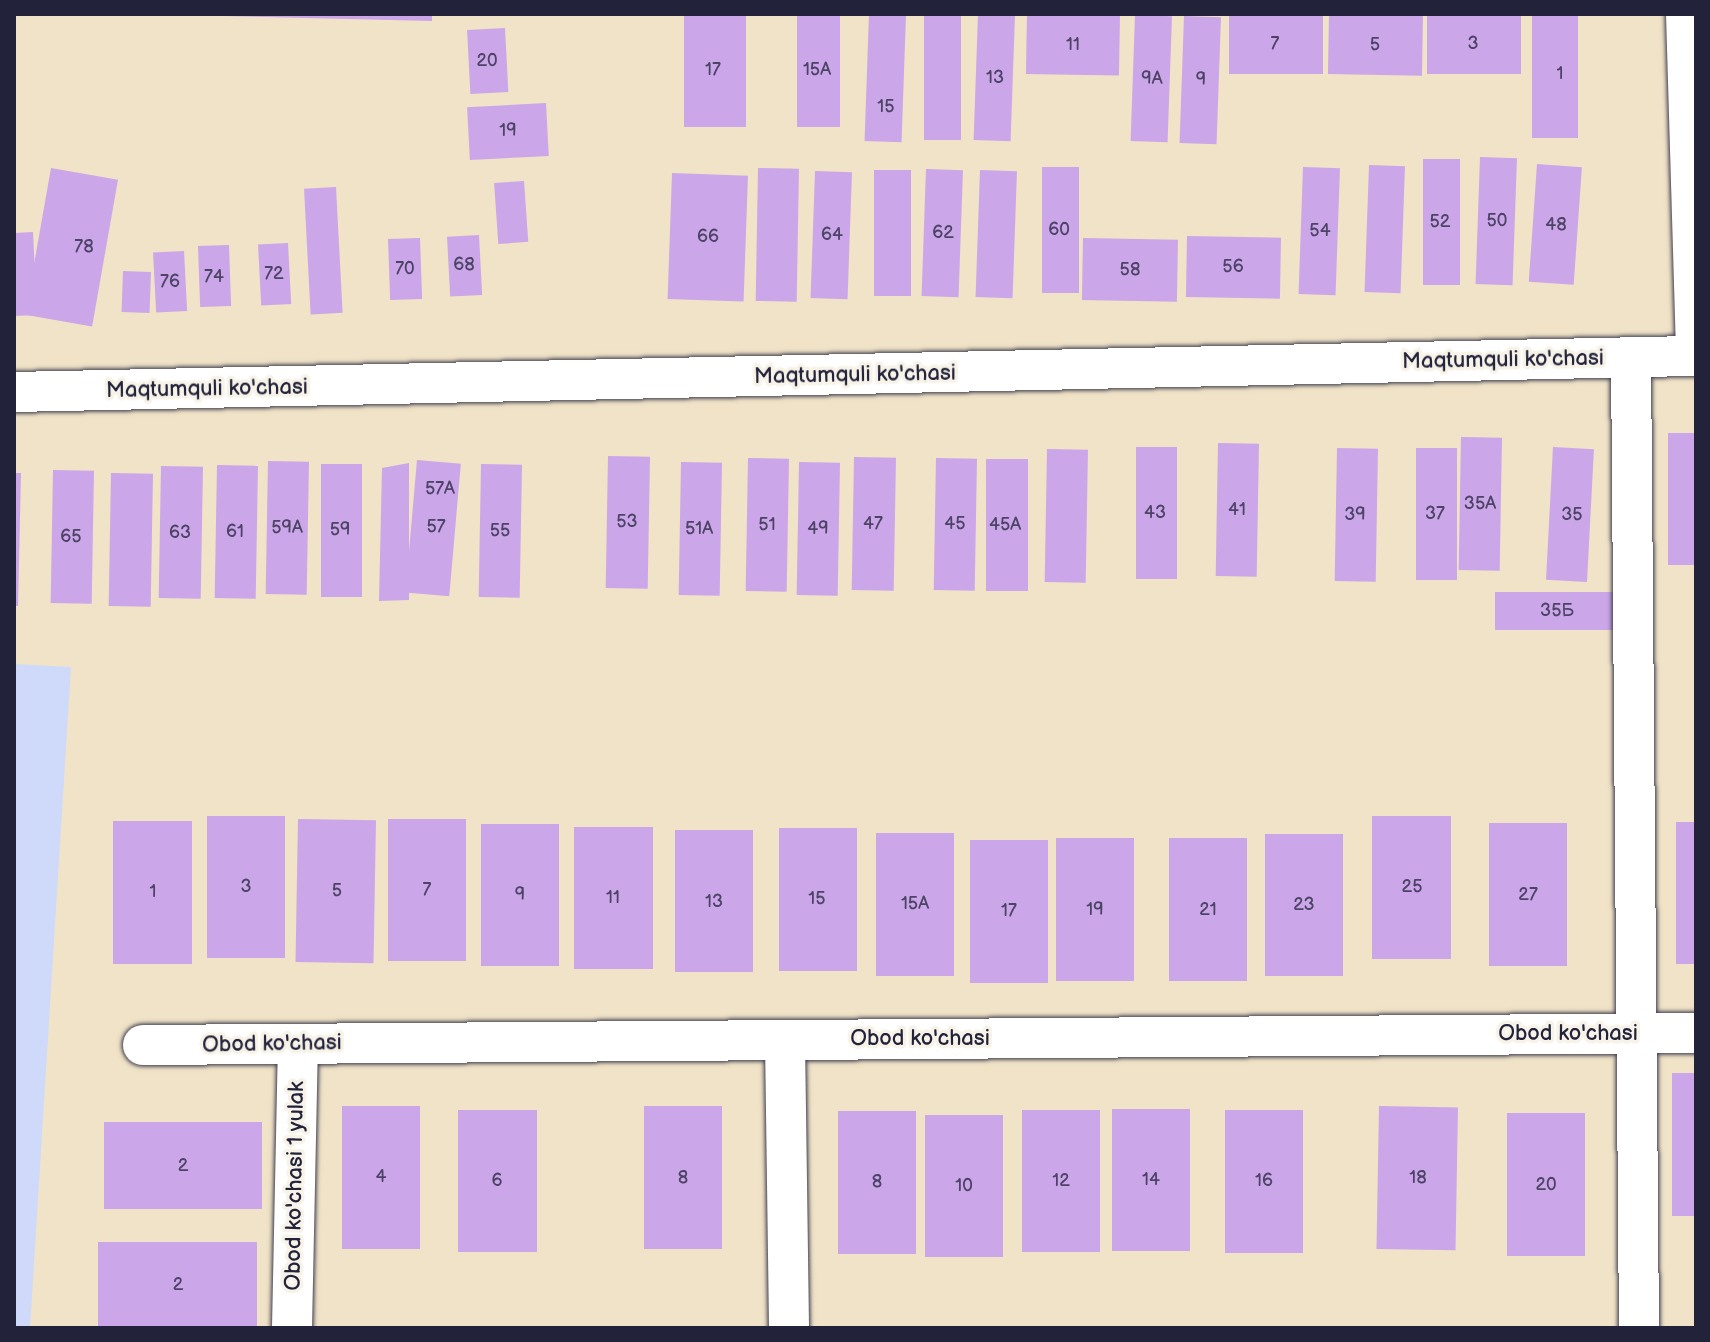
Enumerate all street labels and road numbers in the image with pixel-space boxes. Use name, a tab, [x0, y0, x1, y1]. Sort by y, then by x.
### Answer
street label: Maqtumquli ko'chasi	[1402, 345, 1604, 375]
street label: Maqtumquli ko'chasi	[754, 360, 956, 390]
street label: Maqtumquli ko'chasi	[106, 374, 308, 404]
street label: Obod ko'chasi	[1498, 1021, 1638, 1047]
street label: Obod ko'chasi	[850, 1026, 990, 1052]
street label: Obod ko'chasi	[202, 1030, 342, 1058]
street label: Obod ko'chasi 1 yulak	[280, 1081, 310, 1291]

